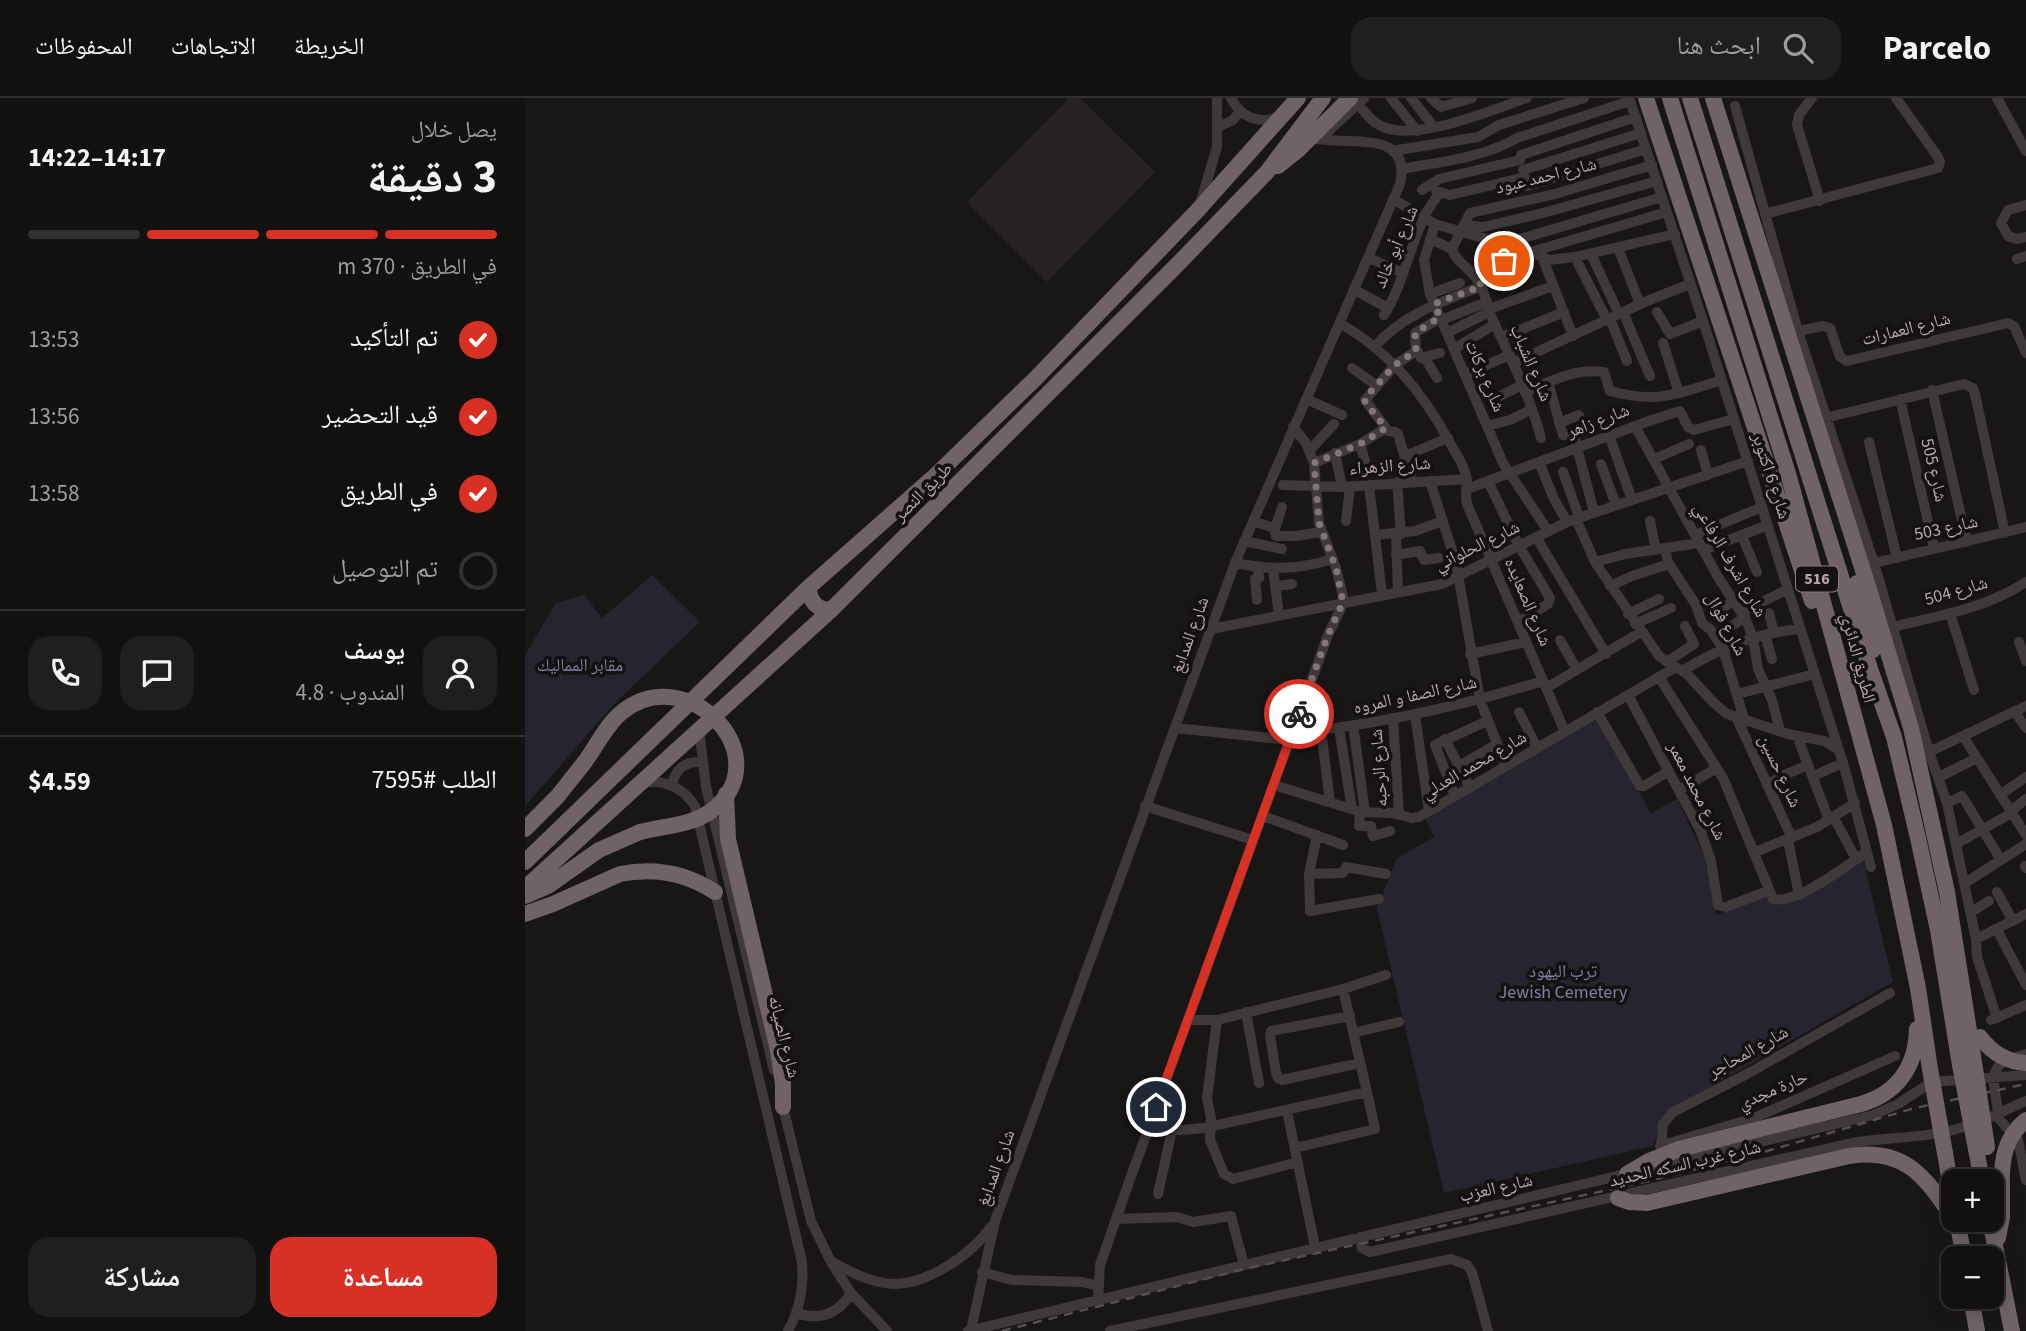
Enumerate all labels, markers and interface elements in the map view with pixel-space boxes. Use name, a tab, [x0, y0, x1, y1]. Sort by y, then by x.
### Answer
search box	[1351, 17, 1841, 80]
text: Parcelo	[1883, 25, 1991, 72]
text: ابحث هنا	[1676, 27, 1761, 64]
text: المحفوظات	[35, 29, 133, 64]
text: الاتجاهات	[171, 29, 256, 64]
text: الخريطة	[294, 29, 365, 64]
icon: search	[1779, 29, 1817, 67]
text: يصل خلال	[411, 113, 497, 146]
text: 14:17–14:22	[28, 139, 166, 176]
text: 3 دقيقة	[367, 145, 497, 210]
street label: شارع احمد عبود	[1493, 151, 1599, 201]
street label: شارع أبو خالد	[1367, 202, 1425, 292]
pin	[1474, 231, 1534, 291]
icon: bag	[1485, 242, 1523, 280]
text: في الطريق · 370 m	[337, 250, 497, 283]
street label: شارع العمارات	[1859, 306, 1953, 352]
text: تم التأكيد	[350, 319, 438, 356]
icon: check	[459, 321, 497, 359]
street label: شارع الشباب	[1504, 321, 1558, 405]
text: 13:53	[28, 323, 79, 356]
street label: شارع بركات	[1459, 336, 1511, 416]
text: قيد التحضير	[322, 396, 438, 433]
icon: check	[459, 398, 497, 436]
street label: شارع زاهر	[1562, 398, 1633, 445]
text: 13:56	[28, 400, 79, 433]
street label: شارع 6 اكتوبر	[1745, 429, 1797, 522]
street label: شارع 505	[1915, 436, 1953, 504]
street label: شارع الزهراء	[1348, 451, 1432, 481]
street label: طريق النصر	[887, 457, 958, 528]
text: في الطريق	[340, 473, 438, 510]
icon: check	[459, 475, 497, 513]
text: 13:58	[28, 477, 79, 510]
street label: شارع اشرف الرفاعي	[1686, 498, 1773, 623]
street label: شارع 503	[1912, 509, 1980, 547]
street label: شارع الحلواني	[1430, 515, 1525, 579]
text: تم التوصيل	[332, 550, 438, 587]
street label: شارع الصعايده	[1498, 554, 1558, 650]
road number: 516	[1796, 566, 1838, 592]
street label: شارع 504	[1921, 570, 1991, 612]
street label: شارع فوال	[1699, 588, 1753, 660]
street label: شارع المدابغ	[1165, 593, 1215, 677]
street label: الطريق الدائري	[1832, 610, 1882, 706]
text: يوسف	[344, 632, 405, 669]
button: phone	[28, 636, 102, 710]
button: chat	[120, 636, 194, 710]
button: person	[423, 636, 497, 710]
park label: مقابر المماليك	[537, 653, 623, 678]
street label: شارع الصفا و المروه	[1351, 670, 1479, 720]
text: المندوب · 4.8	[295, 676, 405, 709]
courier	[1264, 679, 1334, 749]
icon: bike	[1280, 695, 1318, 733]
street label: شارع محمد العدلي	[1417, 725, 1532, 807]
street label: شارع الرحبه	[1364, 728, 1394, 808]
street label: شارع حسين	[1752, 730, 1808, 812]
street label: شارع محمد معمر	[1661, 736, 1733, 845]
text: الطلب #7595	[372, 761, 497, 798]
text: $4.59	[28, 763, 91, 800]
park label: ترب اليهود Jewish Cemetery	[1499, 959, 1628, 1005]
street label: شارع الصيانه	[762, 993, 806, 1081]
street label: شارع المحاجر	[1702, 1020, 1793, 1085]
street label: حارة مجدي	[1734, 1064, 1812, 1117]
pin	[1126, 1077, 1186, 1137]
icon: home	[1137, 1088, 1175, 1126]
street label: شارع المدابغ	[971, 1126, 1021, 1210]
street label: شارع غرب السكه الحديد	[1607, 1134, 1763, 1194]
street label: شارع العزب	[1457, 1167, 1535, 1209]
map controls	[1941, 1169, 2004, 1309]
button: +	[1941, 1169, 2004, 1232]
button: مشاركة	[28, 1237, 256, 1317]
button: مساعدة	[270, 1237, 497, 1317]
button: −	[1941, 1246, 2004, 1309]

